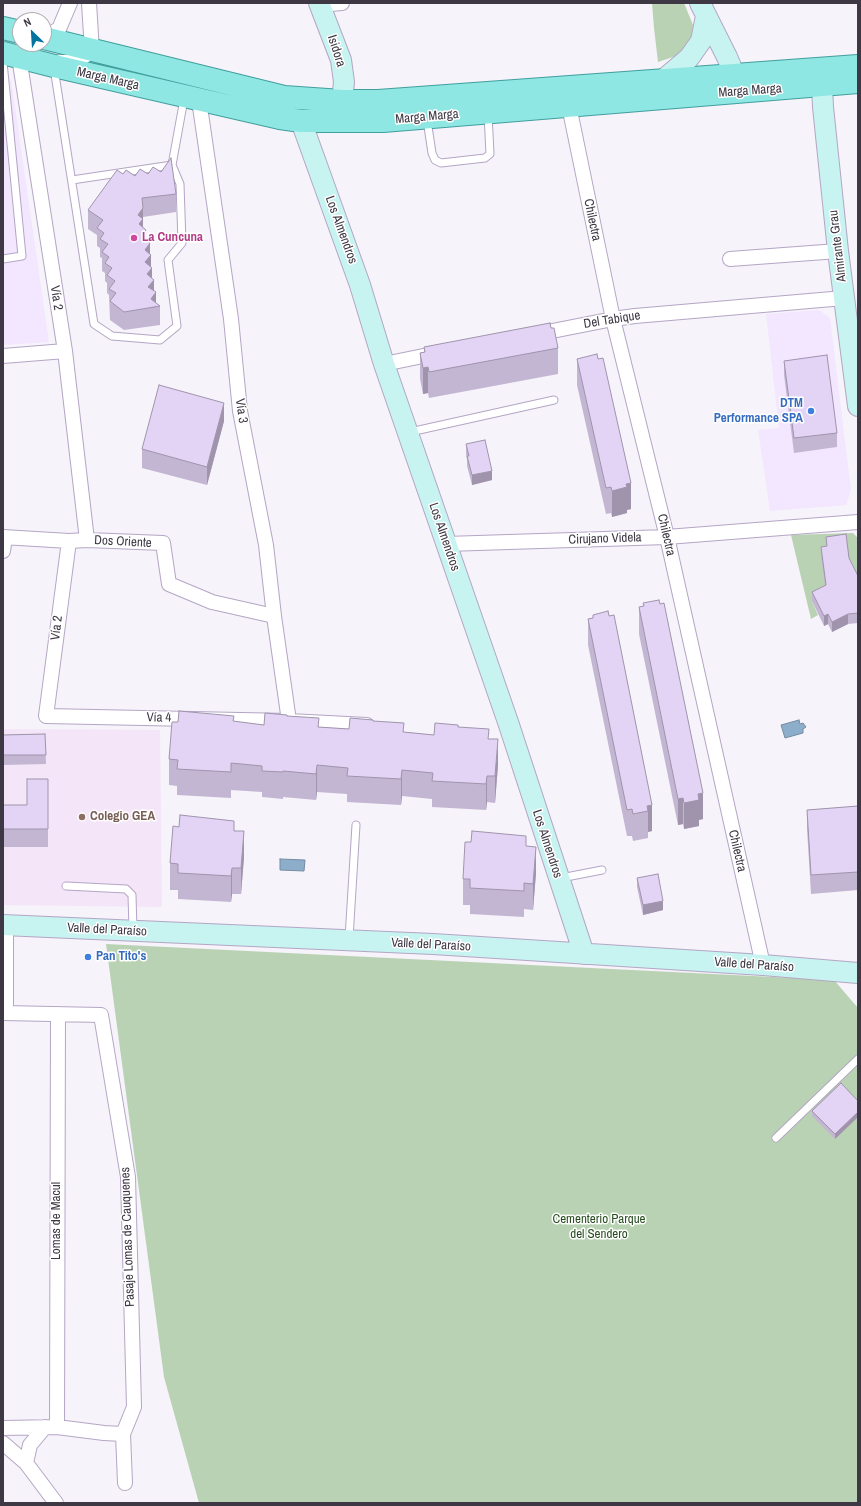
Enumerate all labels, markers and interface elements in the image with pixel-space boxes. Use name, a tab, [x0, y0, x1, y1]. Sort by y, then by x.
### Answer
north arrow	[12, 12, 52, 52]
text: N	[21, 14, 33, 30]
street label: Isidora	[324, 33, 348, 69]
street label: Marga Marga	[75, 64, 141, 94]
street label: Marga Marga	[718, 81, 782, 101]
street label: Marga Marga	[395, 106, 459, 128]
street label: Los Almendros	[322, 194, 360, 266]
street label: Chilectra	[580, 198, 604, 242]
street label: Almirante Grau	[826, 209, 850, 283]
place label: La Cuncuna	[142, 230, 203, 246]
marker: La Cuncuna	[129, 233, 139, 243]
street label: Vía 2	[46, 285, 66, 311]
street label: Del Tabique	[583, 308, 641, 332]
place label: DTM Performance SPA	[714, 396, 803, 427]
street label: Vía 3	[232, 398, 250, 424]
marker: DTM Performance SPA	[806, 406, 816, 416]
street label: Los Almendros	[425, 501, 463, 573]
street label: Chilectra	[654, 512, 678, 558]
street label: Cirujano Videla	[568, 530, 642, 548]
street label: Dos Oriente	[94, 533, 152, 551]
street label: Vía 2	[48, 615, 66, 641]
street label: Vía 4	[147, 710, 171, 726]
street label: Los Almendros	[529, 808, 565, 880]
place label: Colegio GEA	[90, 809, 155, 825]
marker: Colegio GEA	[77, 812, 87, 822]
street label: Chilectra	[725, 828, 749, 874]
street label: Valle del Paraíso	[67, 920, 147, 940]
street label: Valle del Paraíso	[391, 935, 471, 955]
place label: Pan Tito's	[96, 949, 146, 965]
marker: Pan Tito's	[83, 952, 93, 962]
street label: Valle del Paraíso	[714, 954, 794, 976]
street label: Pasaje Lomas de Cauquenes	[118, 1167, 138, 1307]
street label: Lomas de Macul	[49, 1182, 65, 1260]
park label: Cementerio Parque del Sendero	[552, 1212, 646, 1243]

